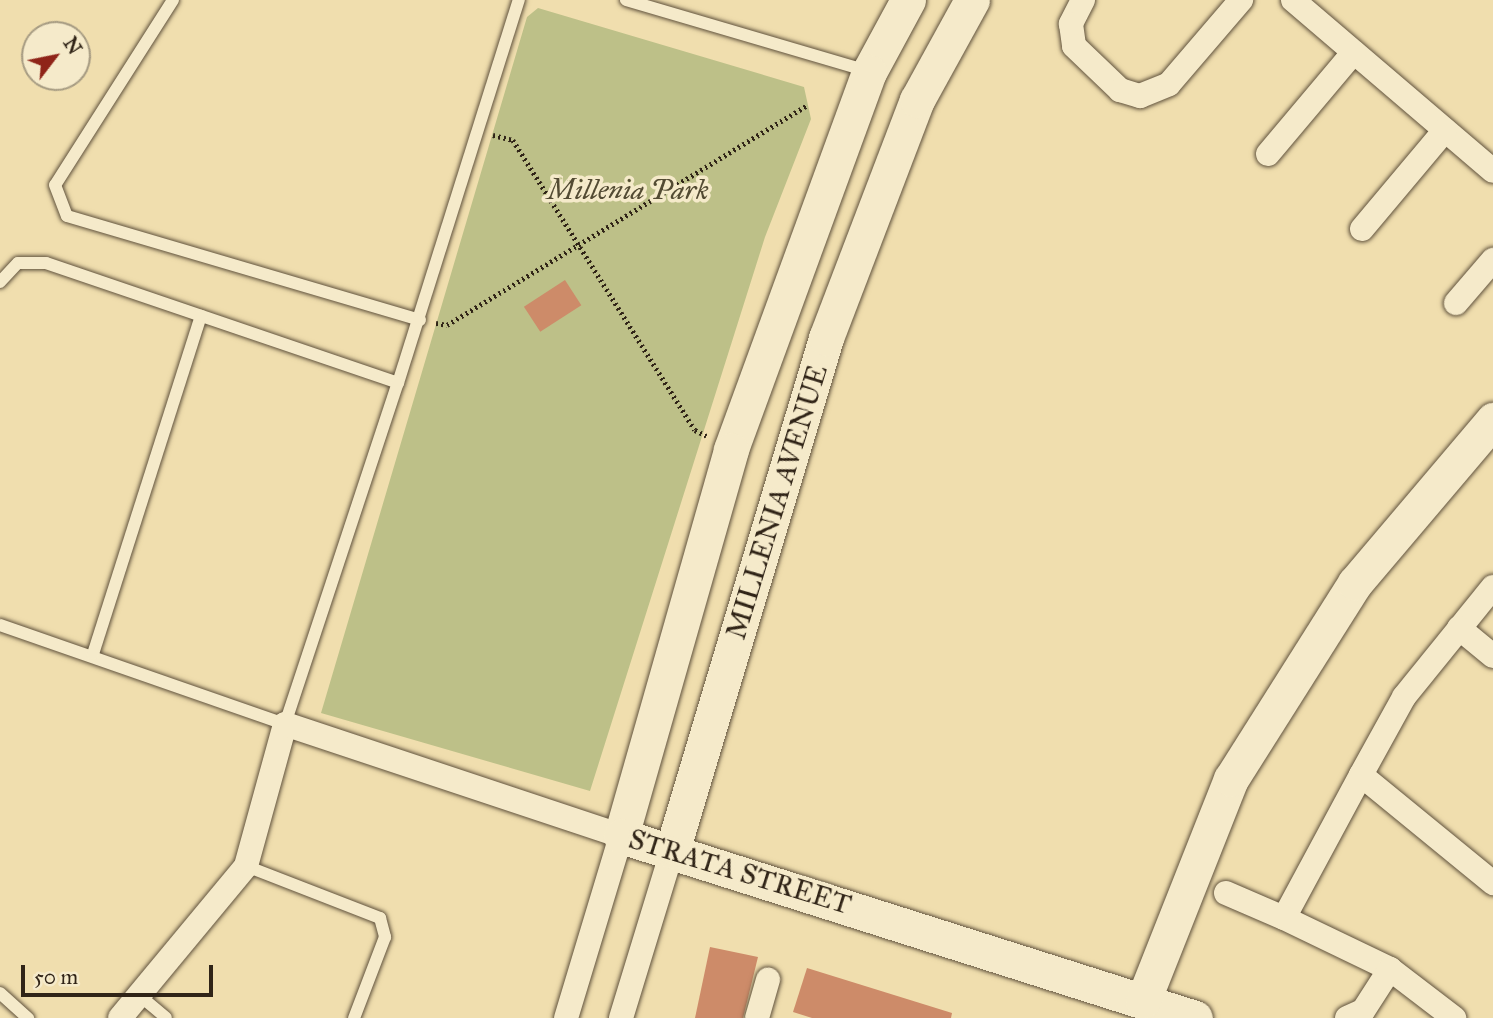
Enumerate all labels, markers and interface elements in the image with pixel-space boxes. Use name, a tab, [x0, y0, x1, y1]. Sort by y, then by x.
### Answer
north arrow	[21, 21, 91, 91]
text: N	[59, 33, 87, 59]
park label: Millenia Park	[547, 173, 709, 207]
street label: MILLENIA AVENUE	[719, 361, 835, 643]
street label: STRATA STREET	[625, 822, 855, 922]
scale bar	[24, 951, 217, 995]
text: 50 m	[34, 964, 78, 990]

